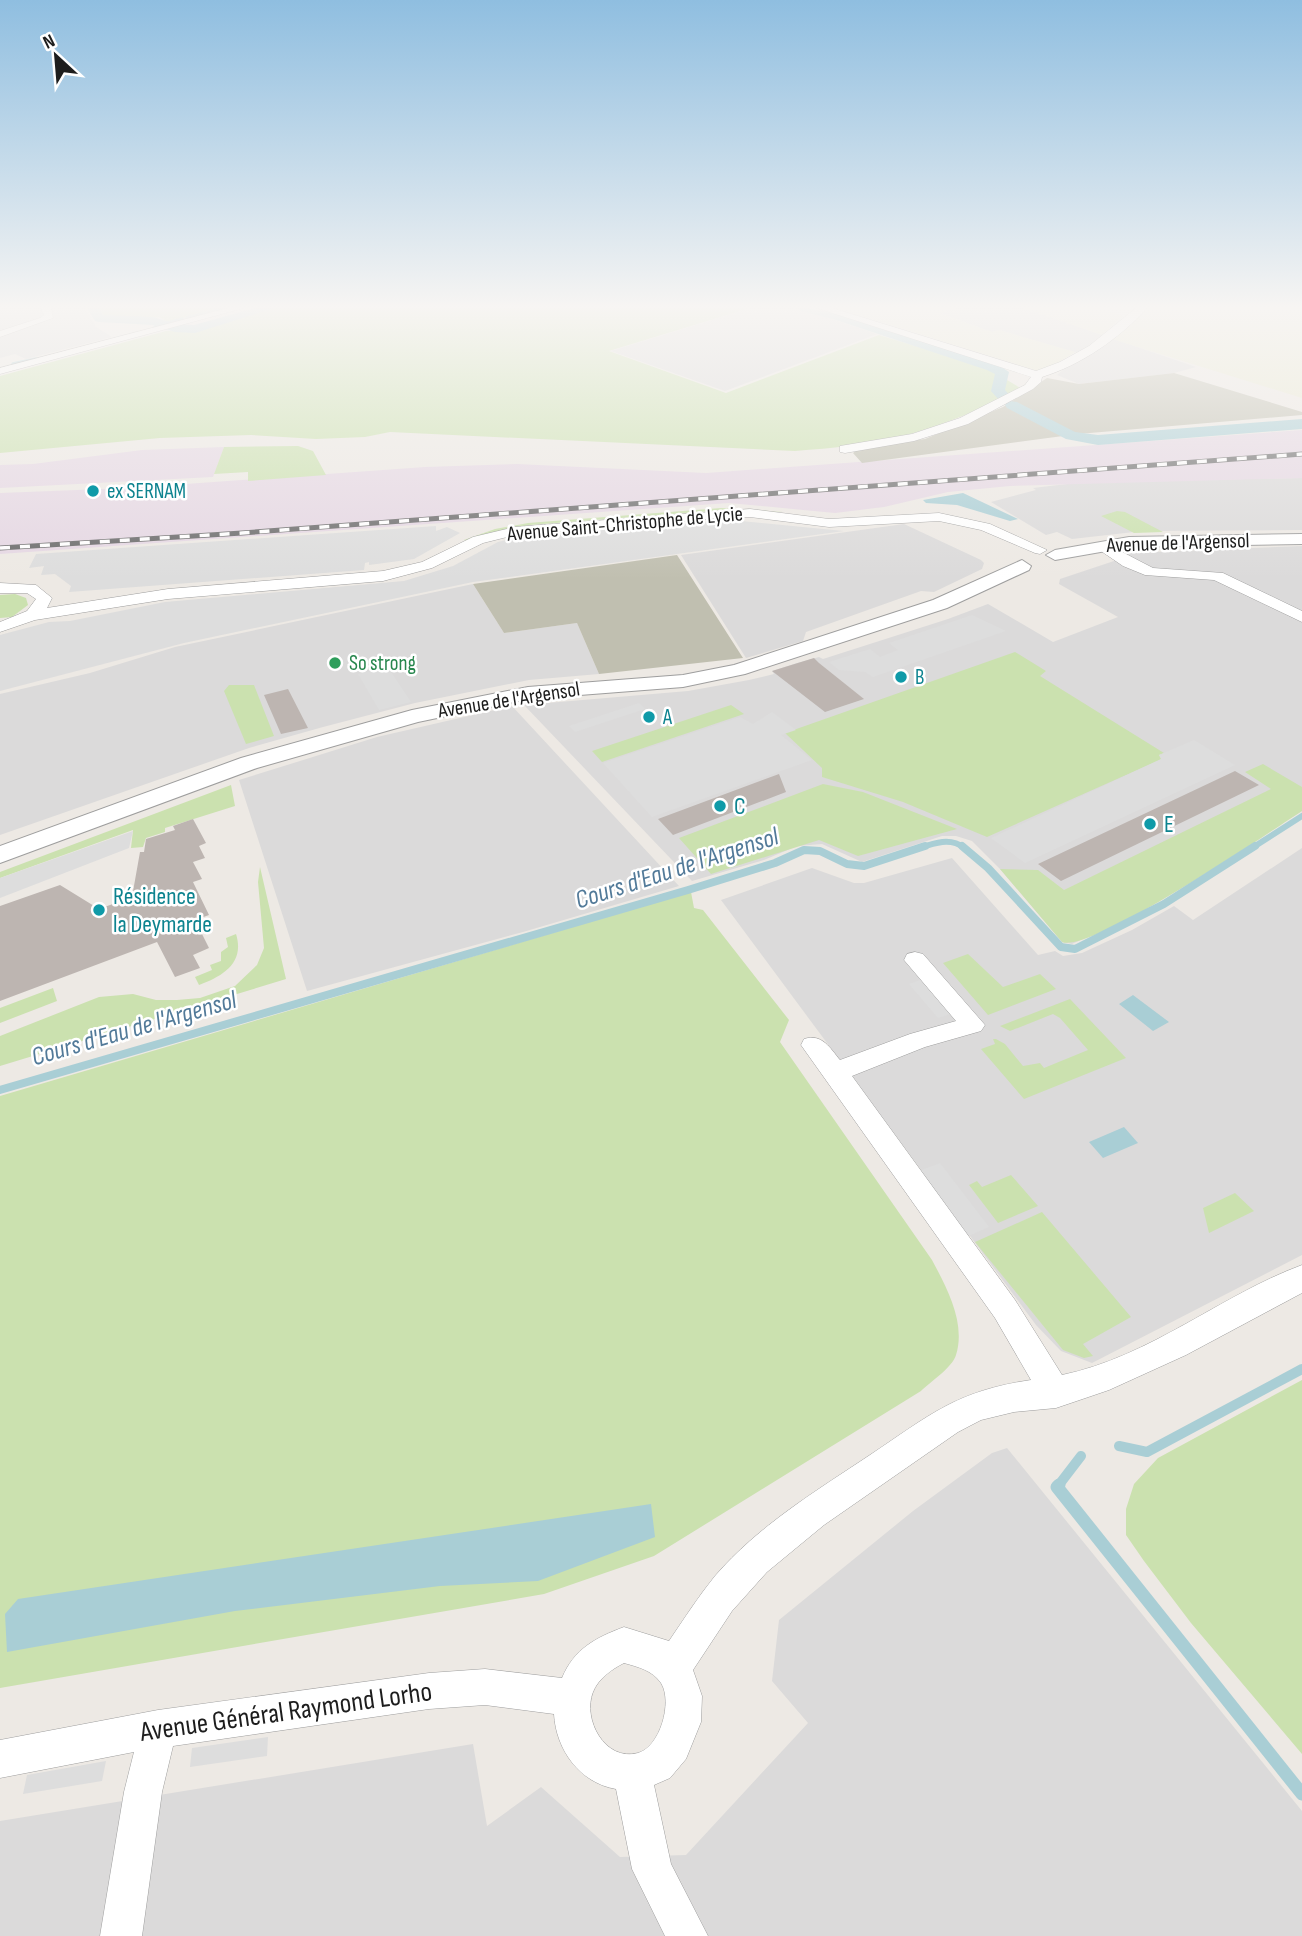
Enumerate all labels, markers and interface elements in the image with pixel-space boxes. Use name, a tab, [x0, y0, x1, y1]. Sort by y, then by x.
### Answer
north arrow	[21, 21, 91, 91]
text: N	[40, 30, 59, 55]
place label: ex SERNAM	[107, 479, 186, 504]
marker: ex SERNAM	[85, 483, 101, 499]
street label: Avenue Saint-Christophe de Lycie	[505, 501, 744, 547]
street label: Avenue de l'Argensol	[1105, 528, 1250, 558]
place label: So strong	[349, 651, 416, 676]
marker: So strong	[327, 655, 343, 671]
place label: B	[915, 665, 924, 690]
marker: B	[893, 669, 909, 685]
street label: Avenue de l'Argensol	[435, 676, 582, 724]
place label: A	[662, 705, 673, 730]
marker: A	[641, 709, 657, 725]
place label: C	[734, 792, 746, 821]
marker: C	[712, 798, 728, 814]
place label: E	[1164, 810, 1174, 839]
marker: E	[1142, 816, 1158, 832]
water label: Cours d'Eau de l'Argensol	[571, 821, 784, 916]
place label: Résidence la Deymarde	[113, 882, 212, 939]
marker: Résidence la Deymarde	[91, 902, 107, 918]
water label: Cours d'Eau de l'Argensol	[28, 985, 241, 1073]
street label: Avenue Général Raymond Lorho	[137, 1675, 434, 1749]

